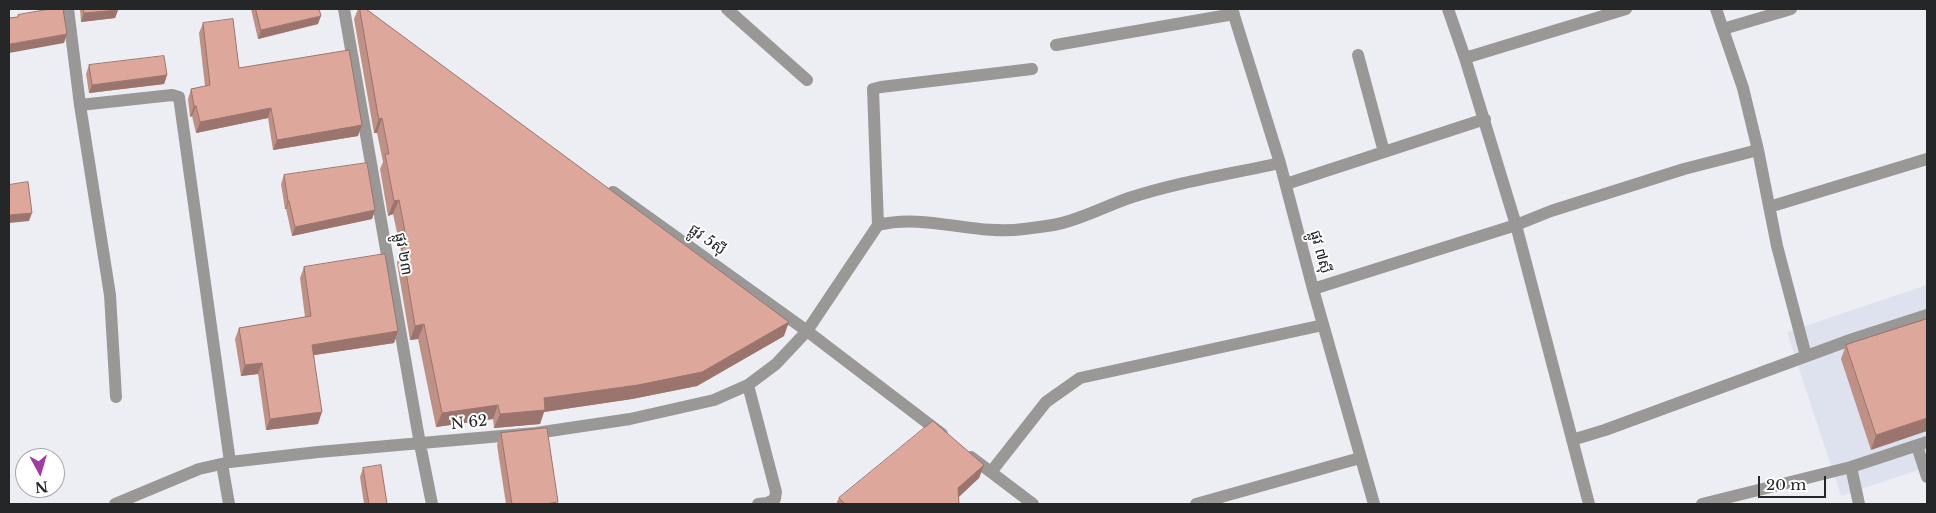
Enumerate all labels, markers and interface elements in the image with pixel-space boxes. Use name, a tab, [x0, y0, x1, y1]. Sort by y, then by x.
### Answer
street label: ផ្លូវ 5ស៊ី	[685, 221, 729, 259]
street label: ផ្លូវ ៧ស៊ី	[1306, 228, 1334, 276]
street label: ផ្លូវ ២៣	[390, 231, 416, 277]
street label: N 62	[450, 412, 488, 434]
north arrow	[15, 448, 65, 498]
scale bar	[1761, 466, 1828, 498]
text: 20 m	[1766, 475, 1806, 494]
text: N	[34, 477, 49, 497]

